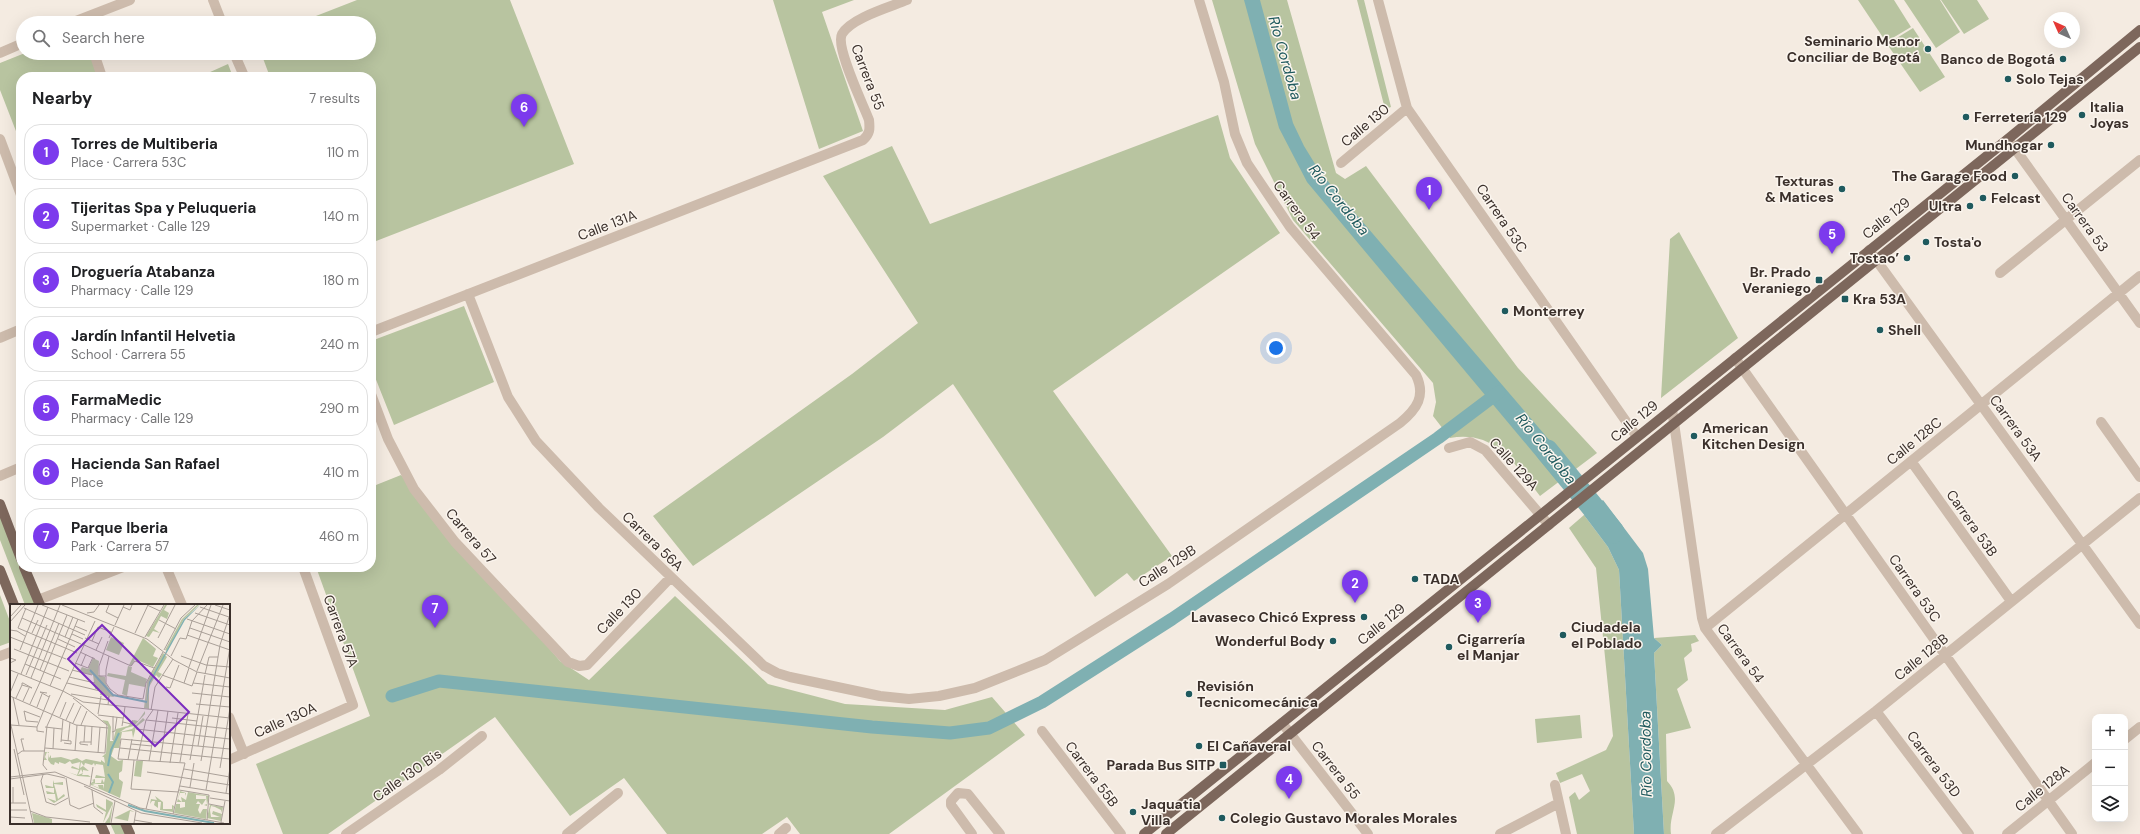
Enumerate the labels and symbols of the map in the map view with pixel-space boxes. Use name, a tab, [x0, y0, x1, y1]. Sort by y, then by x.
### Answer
north arrow	[2044, 12, 2080, 48]
water label: Rio Cordoba	[1263, 14, 1307, 102]
place label: Seminario Menor Conciliar de Bogotá	[1787, 32, 1920, 66]
street label: Carrera 55	[847, 41, 889, 113]
marker: Seminario Menor Conciliar de Bogotá	[1923, 44, 1933, 54]
place label: Banco de Bogotá	[1940, 50, 2055, 68]
marker: Banco de Bogotá	[2058, 54, 2068, 64]
place label: Solo Tejas	[2016, 70, 2084, 88]
marker: Solo Tejas	[2003, 74, 2013, 84]
pin: 6	[511, 94, 537, 127]
place label: Italia Joyas	[2090, 98, 2129, 132]
street label: Calle 130	[1337, 100, 1393, 150]
place label: Ferretería 129	[1974, 108, 2067, 126]
marker: Italia Joyas	[2077, 110, 2087, 120]
marker: Ferretería 129	[1961, 112, 1971, 122]
place label: Mundhogar	[1965, 136, 2043, 154]
marker: Mundhogar	[2046, 140, 2056, 150]
water label: Río Cordoba	[1304, 160, 1374, 240]
place label: The Garage Food	[1892, 167, 2007, 185]
marker: The Garage Food	[2010, 171, 2020, 181]
place label: Texturas & Matices	[1765, 172, 1834, 206]
street label: Carrera 54	[1269, 177, 1325, 244]
pin: 1	[1416, 177, 1442, 210]
street label: Carrera 53C	[1472, 180, 1532, 256]
marker: Texturas & Matices	[1837, 184, 1847, 194]
place label: Felcast	[1991, 189, 2041, 207]
street label: Carrera 53	[2057, 189, 2113, 255]
street label: Calle 129	[1858, 193, 1914, 243]
marker: Felcast	[1978, 193, 1988, 203]
place label: Ultra	[1929, 197, 1962, 215]
marker: Ultra	[1965, 201, 1975, 211]
street label: Calle 131A	[575, 206, 639, 244]
pin: 5	[1819, 221, 1845, 254]
place label: Tosta'o	[1934, 233, 1982, 251]
marker: Tosta'o	[1921, 237, 1931, 247]
place label: Tostao’	[1850, 249, 1899, 267]
marker: Tostao’	[1902, 253, 1912, 263]
place label: Br. Prado Veraniego	[1742, 263, 1811, 297]
marker: Br. Prado Veraniego	[1814, 275, 1824, 285]
place label: Kra 53A	[1853, 290, 1906, 308]
marker: Kra 53A	[1840, 294, 1850, 304]
place label: Monterrey	[1513, 302, 1585, 320]
marker: Monterrey	[1500, 306, 1510, 316]
place label: Shell	[1888, 321, 1921, 339]
marker: Shell	[1875, 325, 1885, 335]
your location	[1266, 338, 1286, 358]
street label: Carrera 53A	[1986, 391, 2046, 465]
street label: Calle 129	[1606, 396, 1662, 446]
water label: Río Cordoba	[1511, 409, 1581, 489]
street label: Calle 128C	[1883, 413, 1945, 469]
place label: American Kitchen Design	[1702, 419, 1805, 453]
marker: American Kitchen Design	[1689, 431, 1699, 441]
street label: Calle 129A	[1485, 434, 1543, 494]
street label: Carrera 53B	[1942, 486, 2002, 560]
street label: Carrera 57	[442, 504, 500, 568]
street label: Carrera 56A	[619, 507, 687, 575]
street label: Calle 129B	[1135, 541, 1199, 591]
street label: Carrera 53C	[1885, 550, 1945, 626]
pin: 2	[1342, 570, 1368, 603]
place label: TADA	[1423, 570, 1460, 588]
marker: TADA	[1410, 574, 1420, 584]
street label: Calle 130	[592, 584, 646, 638]
pin: 3	[1465, 590, 1491, 623]
street label: Carrera 57A	[320, 592, 362, 670]
pin: 7	[422, 595, 448, 628]
street label: Calle 129	[1353, 599, 1409, 649]
inset map	[10, 604, 230, 824]
place label: Lavaseco Chicó Express	[1191, 608, 1356, 626]
marker: Lavaseco Chicó Express	[1359, 612, 1369, 622]
place label: Ciudadela el Poblado	[1571, 618, 1642, 652]
street label: Carrera 54	[1713, 620, 1769, 687]
place label: Cigarrería el Manjar	[1457, 630, 1525, 664]
marker: Ciudadela el Poblado	[1558, 630, 1568, 640]
street label: Calle 128B	[1890, 630, 1952, 684]
place label: Wonderful Body	[1215, 632, 1326, 650]
marker: Wonderful Body	[1328, 636, 1338, 646]
marker: Cigarrería el Manjar	[1444, 642, 1454, 652]
place label: Revisión Tecnicomecánica	[1197, 677, 1318, 711]
marker: Revisión Tecnicomecánica	[1184, 689, 1194, 699]
street label: Calle 130A	[251, 698, 319, 742]
water label: Río Cordoba	[1635, 711, 1657, 797]
street label: Carrera 53D	[1903, 727, 1965, 801]
place label: El Cañaveral	[1207, 737, 1291, 755]
street label: Carrera 55	[1308, 737, 1364, 803]
street label: Carrera 55B	[1061, 738, 1123, 810]
marker: El Cañaveral	[1194, 741, 1204, 751]
street label: Calle 130 Bis	[369, 745, 445, 805]
place label: Parada Bus SITP	[1107, 756, 1215, 774]
marker: Parada Bus SITP	[1218, 760, 1228, 770]
street label: Calle 128A	[2011, 761, 2073, 815]
pin: 4	[1276, 766, 1302, 799]
place label: Jaquatia Villa	[1141, 795, 1201, 829]
marker: Jaquatia Villa	[1128, 807, 1138, 817]
place label: Colegio Gustavo Morales Morales	[1230, 809, 1457, 827]
marker: Colegio Gustavo Morales Morales	[1217, 813, 1227, 823]

